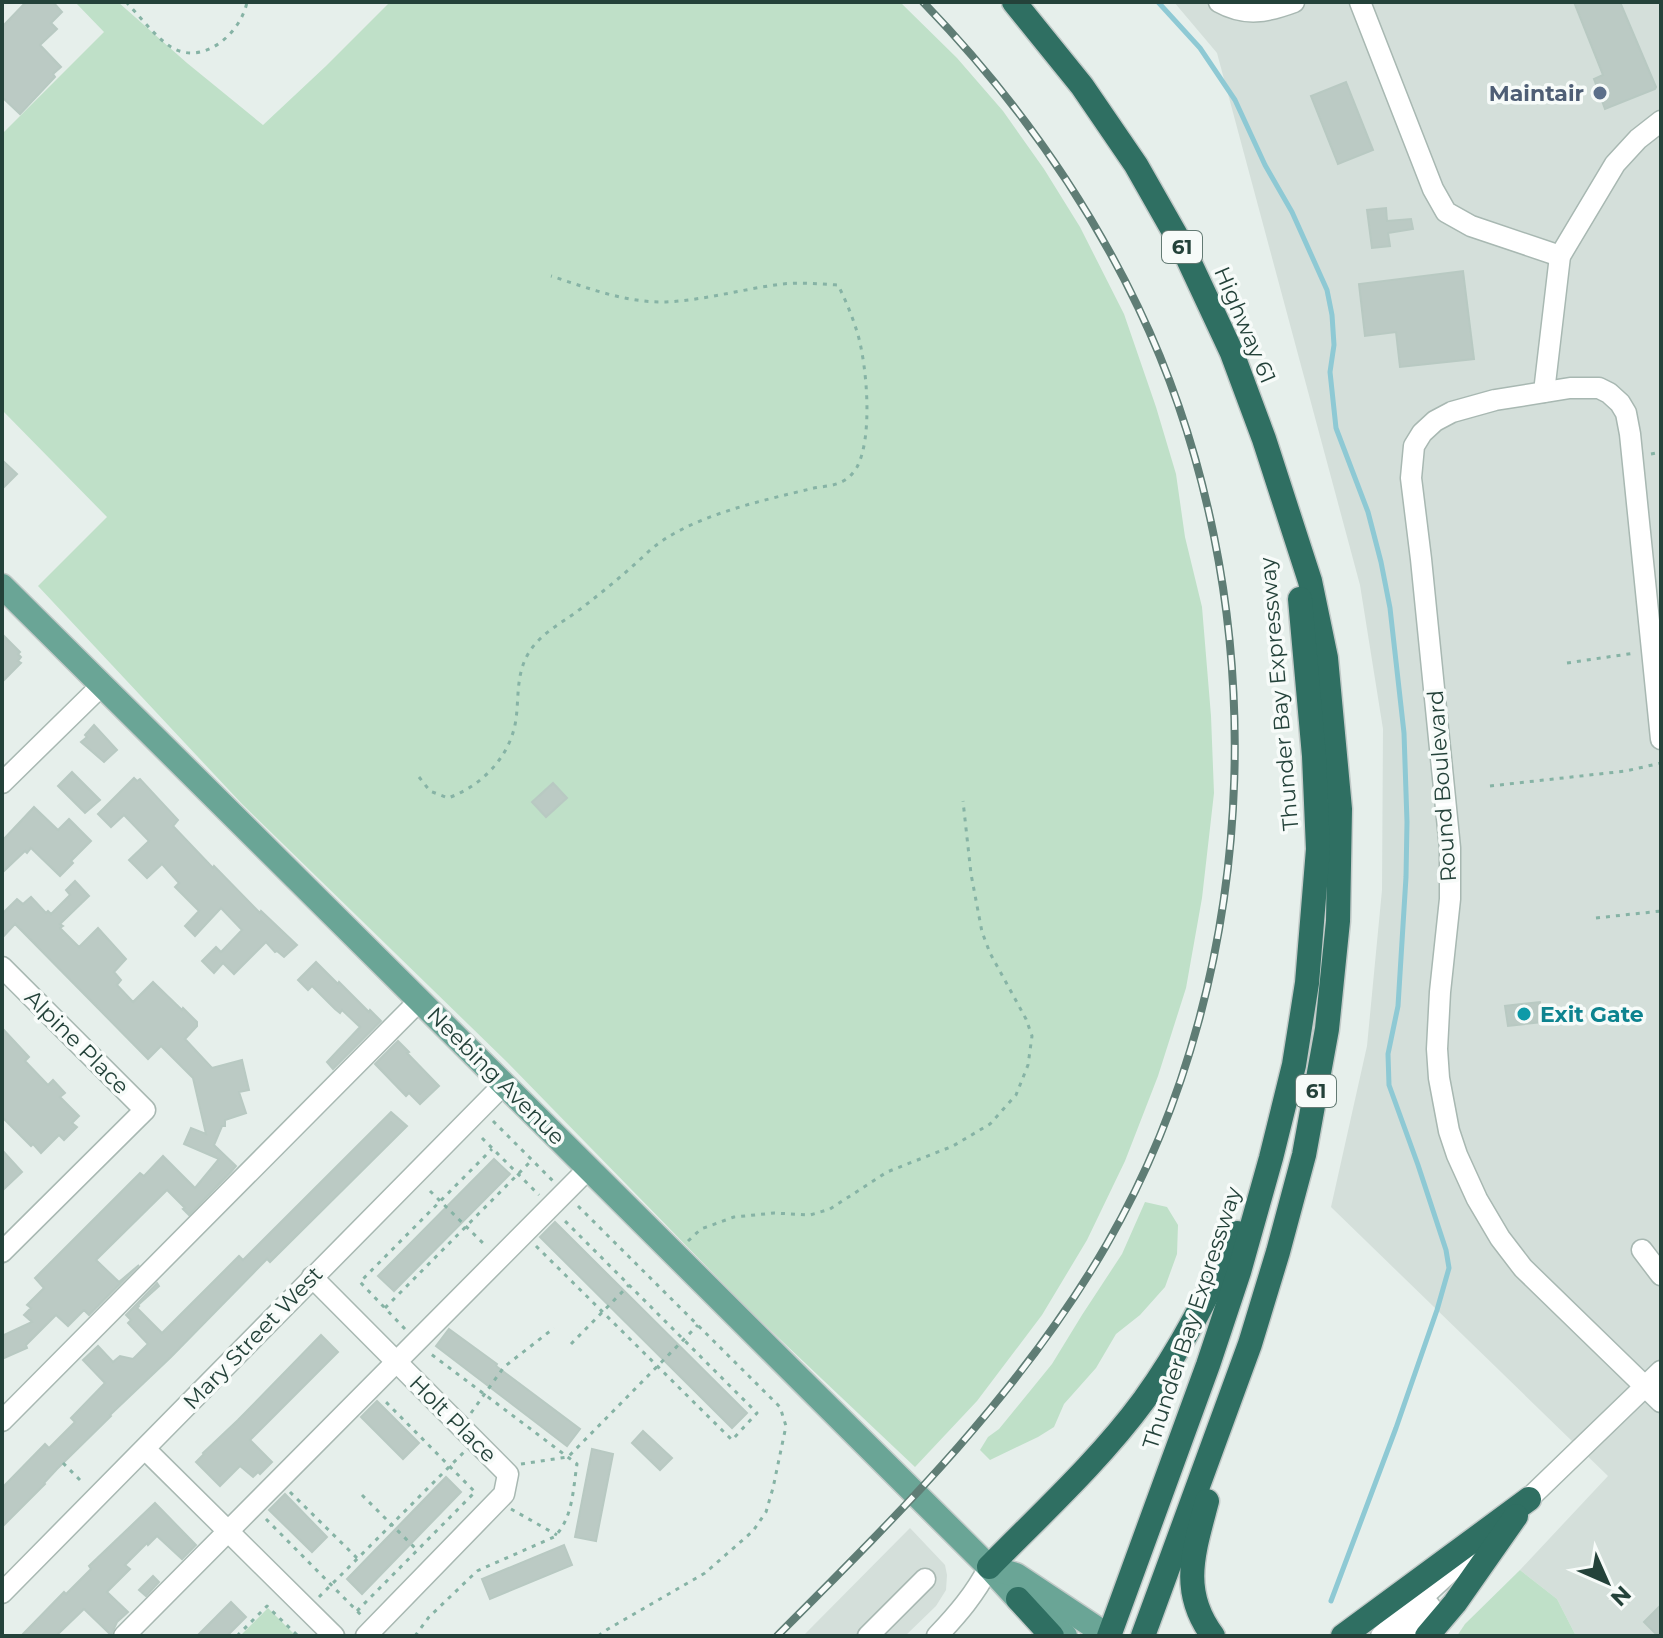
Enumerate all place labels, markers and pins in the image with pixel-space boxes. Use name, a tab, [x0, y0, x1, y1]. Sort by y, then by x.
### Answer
place label: Maintair	[1489, 80, 1584, 107]
marker: Maintair	[1591, 84, 1609, 102]
place label: Exit Gate	[1540, 1001, 1644, 1028]
marker: Exit Gate	[1515, 1005, 1533, 1023]

